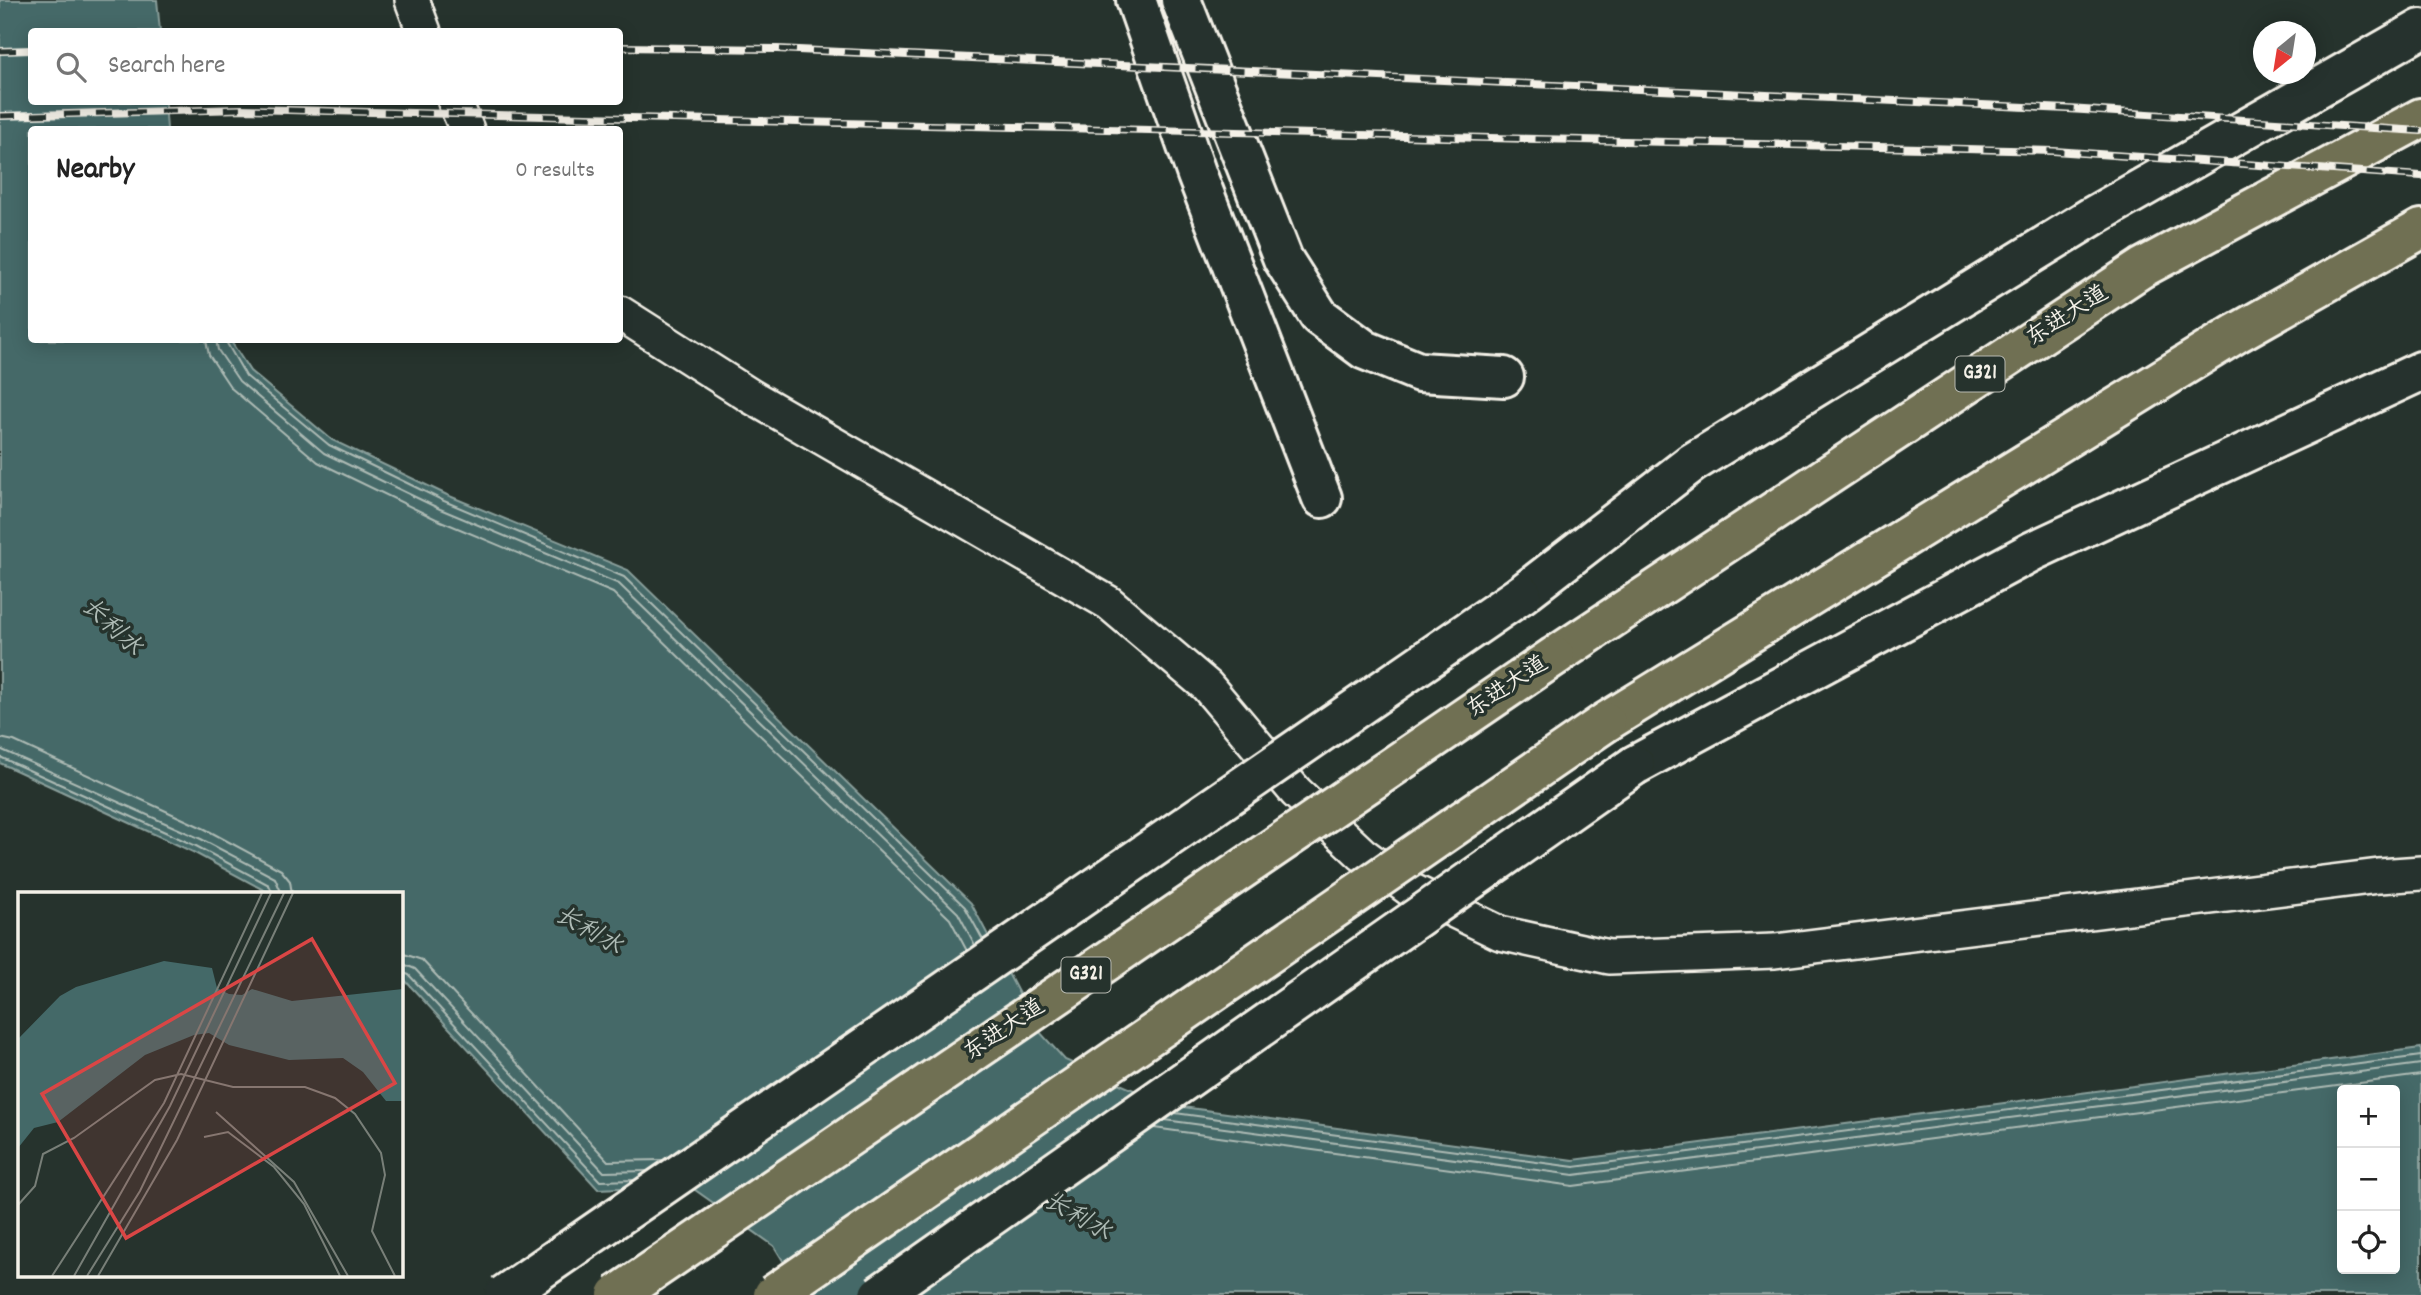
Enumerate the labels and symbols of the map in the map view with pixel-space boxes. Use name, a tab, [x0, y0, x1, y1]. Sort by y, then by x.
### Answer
north arrow	[2253, 21, 2316, 84]
street label: 东进大道	[2020, 278, 2116, 356]
road number: G321	[1955, 356, 2004, 392]
water label: 长利水	[73, 591, 150, 666]
street label: 东进大道	[1461, 649, 1555, 727]
inset map	[18, 892, 402, 1278]
water label: 长利水	[548, 899, 629, 965]
road number: G321	[1062, 958, 1110, 992]
street label: 东进大道	[958, 992, 1052, 1070]
water label: 长利水	[1037, 1185, 1118, 1251]

